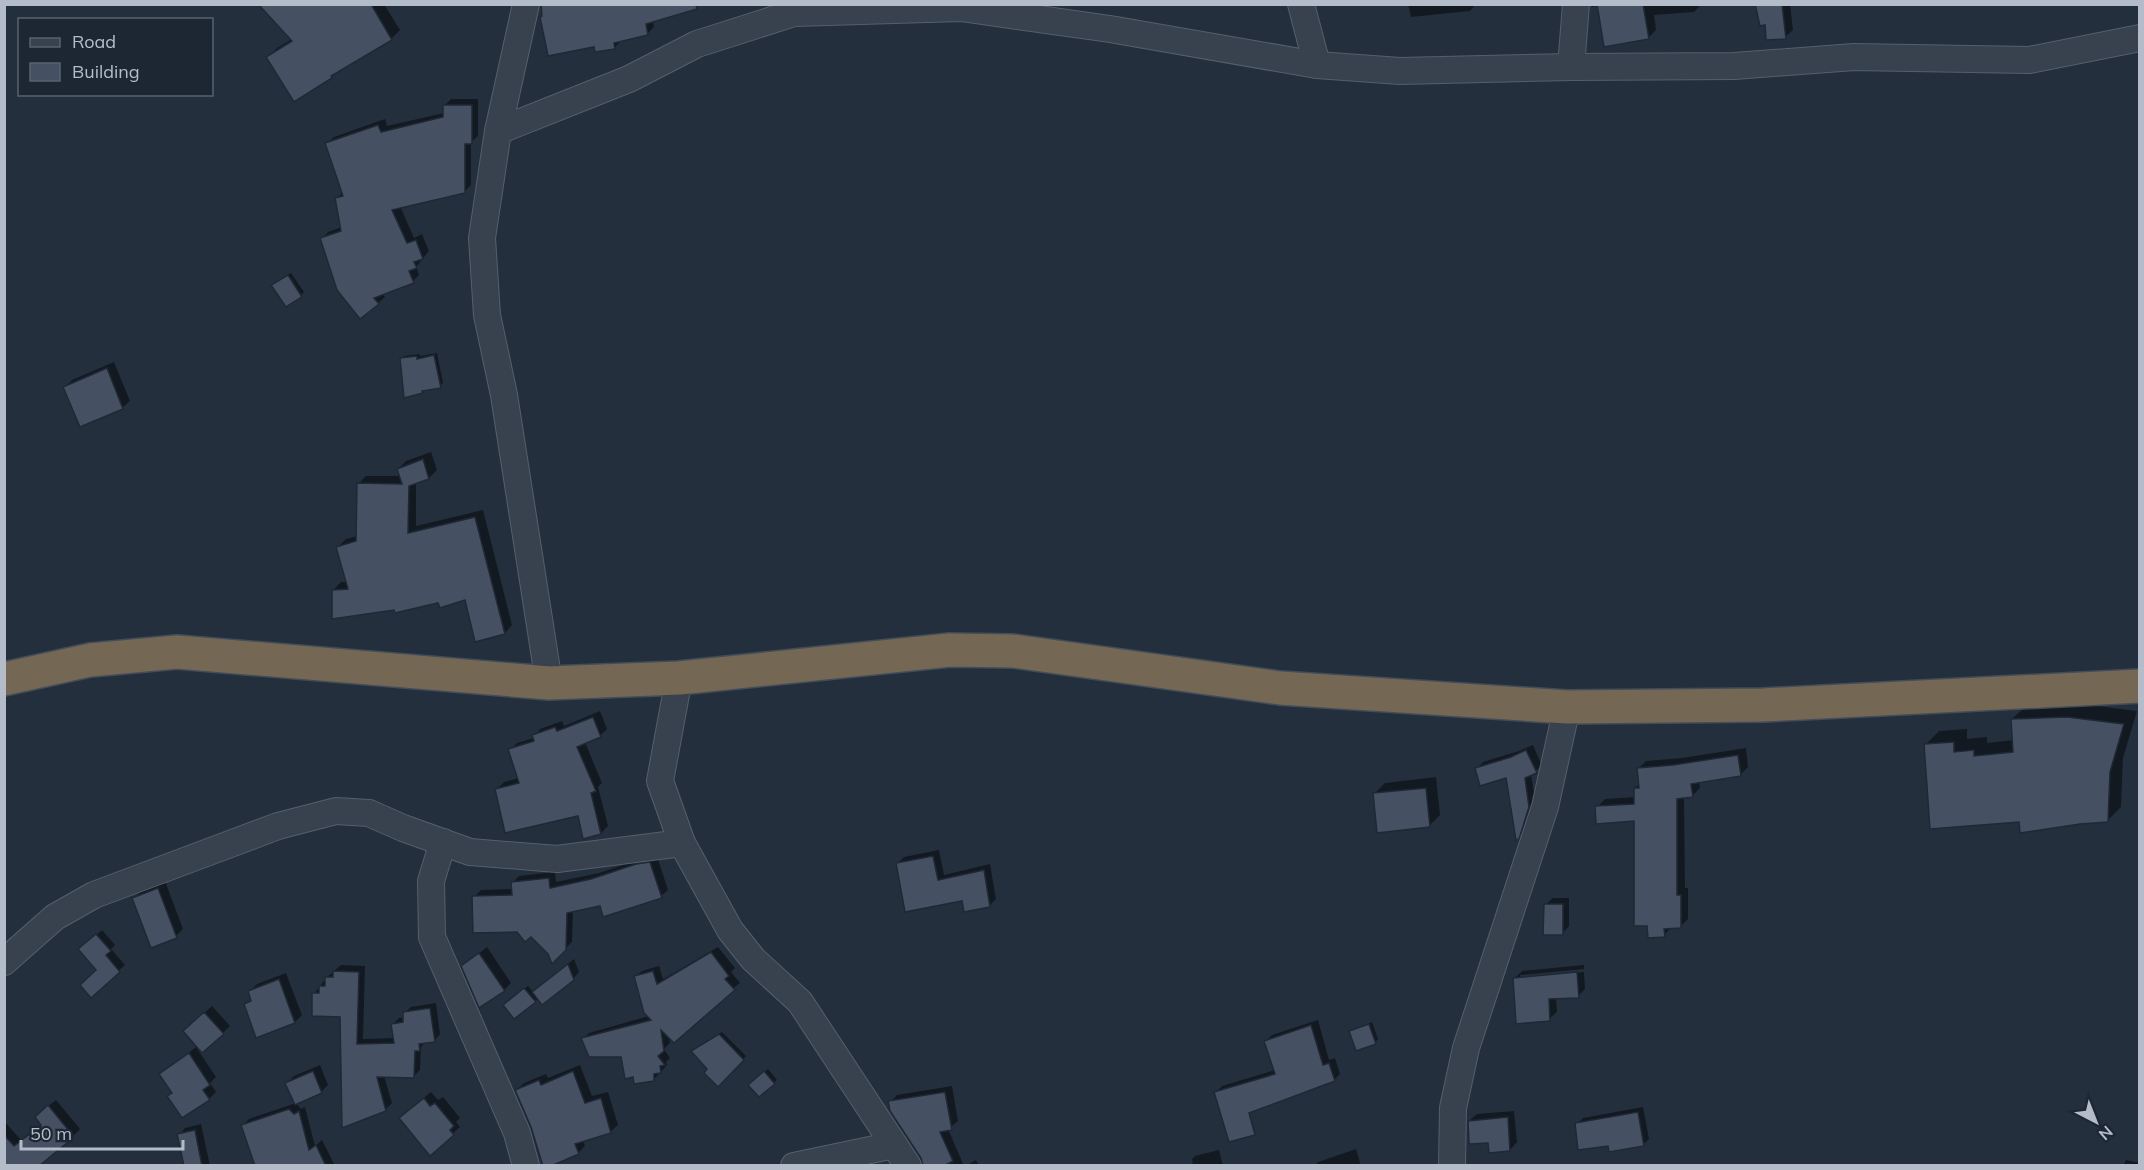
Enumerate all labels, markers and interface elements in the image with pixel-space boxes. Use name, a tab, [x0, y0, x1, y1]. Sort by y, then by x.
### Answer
legend	[18, 18, 213, 96]
text: Road	[72, 30, 116, 53]
text: Building	[72, 60, 140, 83]
north arrow	[2066, 1092, 2126, 1152]
scale bar	[21, 1113, 183, 1151]
text: 50 m	[30, 1122, 72, 1145]
text: N	[2095, 1122, 2117, 1145]

